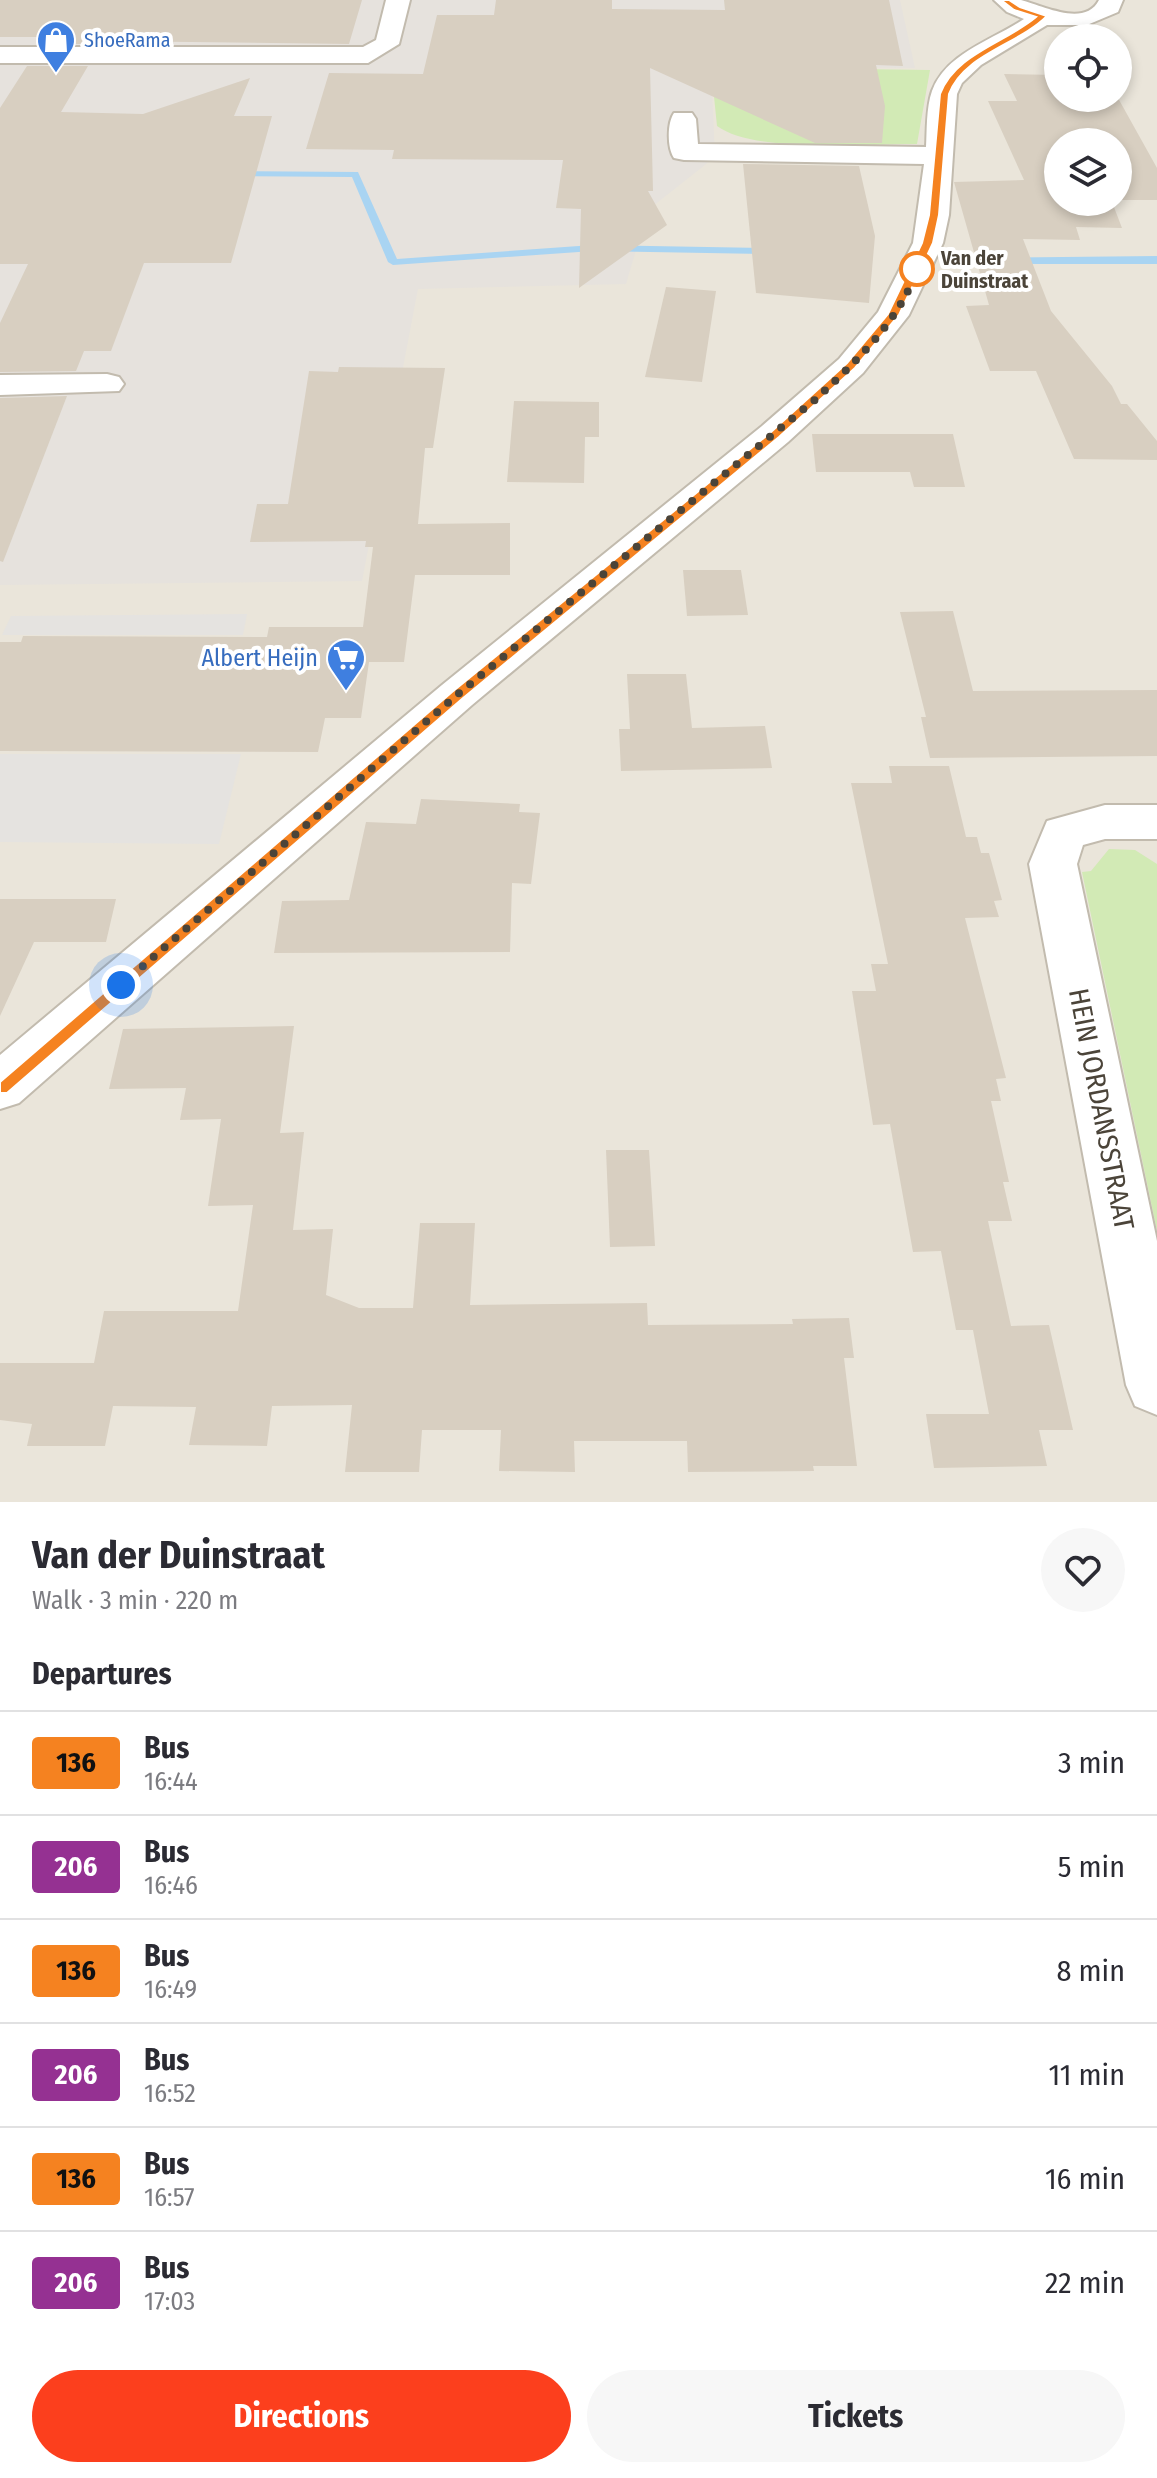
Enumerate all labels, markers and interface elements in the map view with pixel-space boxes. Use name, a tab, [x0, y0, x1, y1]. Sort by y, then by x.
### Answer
shop icon: ShoeRama	[35, 19, 77, 74]
map controls	[1044, 24, 1132, 216]
button: locate	[1044, 24, 1132, 112]
place label: ShoeRama	[84, 28, 171, 52]
button: layers	[1044, 128, 1132, 216]
place label: Van der Duinstraat	[940, 246, 1029, 293]
marker: Van der Duinstraat	[900, 252, 934, 286]
supermarket icon: Albert Heijn	[325, 637, 367, 692]
place label: Albert Heijn	[201, 644, 318, 672]
your location	[101, 965, 141, 1005]
street label: HEIN JORDANSSTRAAT	[1062, 986, 1141, 1233]
button: heart	[1041, 1528, 1125, 1612]
text: Van der Duinstraat	[32, 1532, 325, 1578]
text: Walk · 3 min · 220 m	[32, 1585, 238, 1616]
text: Departures	[32, 1656, 172, 1692]
text: Bus	[144, 1730, 189, 1766]
text: 3 min	[1058, 1745, 1125, 1781]
text: 136	[56, 1746, 96, 1779]
text: 16:44	[144, 1766, 198, 1797]
text: Bus	[144, 1834, 189, 1870]
text: 5 min	[1058, 1849, 1125, 1885]
text: 206	[55, 1850, 97, 1883]
text: 16:46	[144, 1870, 198, 1901]
text: Bus	[144, 1938, 189, 1974]
text: 8 min	[1057, 1953, 1125, 1989]
text: 136	[56, 1954, 96, 1987]
text: 16:49	[144, 1974, 197, 2005]
text: Bus	[144, 2042, 189, 2078]
text: 11 min	[1049, 2057, 1125, 2093]
text: 206	[55, 2058, 97, 2091]
text: 16:52	[144, 2078, 196, 2109]
text: Bus	[144, 2146, 189, 2182]
text: 16 min	[1045, 2161, 1125, 2197]
text: 136	[56, 2162, 96, 2195]
text: 16:57	[144, 2182, 195, 2213]
text: Bus	[144, 2250, 189, 2286]
text: 22 min	[1045, 2265, 1125, 2301]
text: 206	[55, 2266, 97, 2299]
text: 17:03	[144, 2286, 195, 2317]
button: Directions	[32, 2370, 571, 2462]
button: Tickets	[587, 2370, 1125, 2462]

